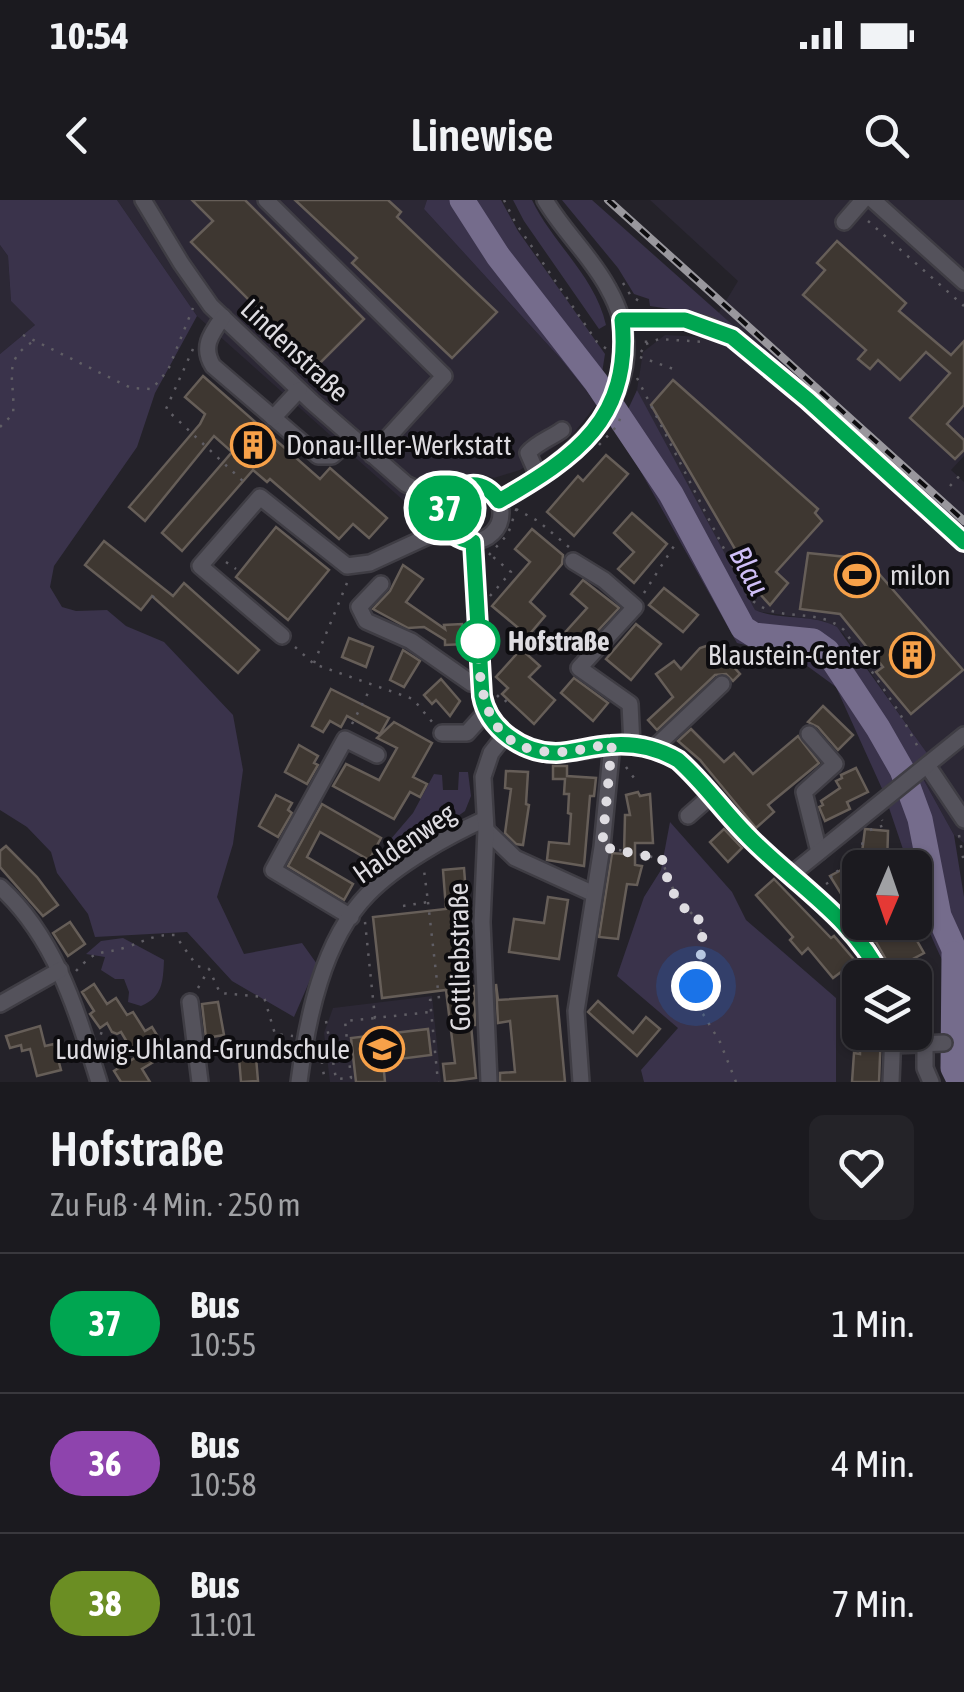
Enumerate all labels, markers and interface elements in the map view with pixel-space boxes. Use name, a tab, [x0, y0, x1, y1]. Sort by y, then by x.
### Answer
text: 10:54	[50, 14, 129, 57]
icon: back	[50, 108, 105, 163]
icon: search	[859, 108, 914, 163]
text: Linewise	[410, 109, 554, 161]
street label: Lindenstraße	[235, 292, 355, 408]
building icon: Donau-Iller-Werkstatt	[230, 422, 276, 468]
place label: Donau-Iller-Werkstatt	[286, 429, 512, 461]
line badge: 37	[400, 476, 490, 540]
text: 37	[429, 488, 461, 528]
water label: Blau	[723, 540, 777, 601]
sports icon: milon	[834, 552, 880, 598]
place label: milon	[890, 559, 950, 591]
marker: Hofstraße	[457, 620, 499, 662]
place label: Hofstraße	[508, 625, 610, 657]
building icon: Blaustein-Center	[889, 632, 935, 678]
place label: Blaustein-Center	[708, 639, 881, 671]
street label: Haldenweg	[347, 796, 461, 890]
north arrow	[842, 850, 932, 940]
map controls	[842, 850, 932, 1050]
street label: Gottliebstraße	[442, 882, 476, 1032]
button: layers	[842, 960, 932, 1050]
your location	[671, 961, 721, 1011]
school or university icon: Ludwig-Uhland-Grundschule	[359, 1026, 405, 1072]
place label: Ludwig-Uhland-Grundschule	[55, 1033, 350, 1065]
button: heart	[809, 1115, 914, 1220]
text: Hofstraße	[50, 1121, 224, 1176]
text: Zu Fuß · 4 Min. · 250 m	[50, 1186, 301, 1223]
text: Bus	[190, 1283, 240, 1326]
text: 1 Min.	[832, 1302, 914, 1345]
text: 37	[89, 1303, 121, 1343]
text: 10:55	[190, 1326, 257, 1363]
text: Bus	[190, 1423, 240, 1466]
text: 4 Min.	[832, 1442, 914, 1485]
text: 36	[89, 1443, 121, 1483]
text: 10:58	[190, 1466, 257, 1503]
text: Bus	[190, 1563, 240, 1606]
text: 7 Min.	[832, 1582, 914, 1625]
text: 38	[89, 1583, 121, 1623]
text: 11:01	[190, 1606, 257, 1643]

